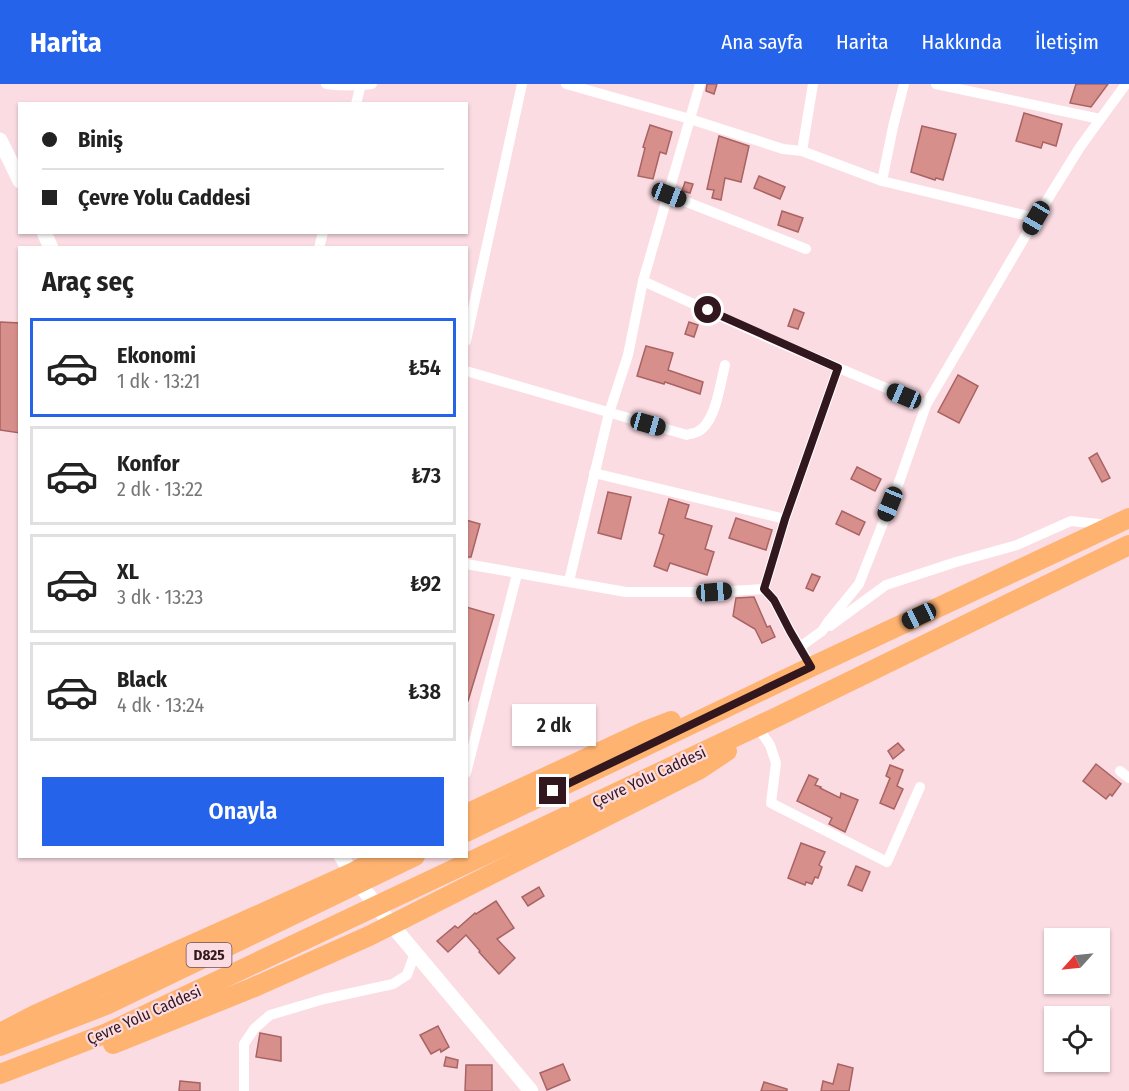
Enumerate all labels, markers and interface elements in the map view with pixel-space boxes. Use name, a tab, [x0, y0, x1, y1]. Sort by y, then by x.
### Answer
text: Harita	[30, 26, 102, 59]
text: Ana sayfa	[721, 29, 803, 55]
text: Harita	[836, 29, 889, 55]
text: Hakkında	[922, 29, 1002, 55]
text: İletişim	[1035, 29, 1099, 55]
text: Biniş	[78, 126, 123, 153]
car	[649, 180, 689, 210]
text: Çevre Yolu Caddesi	[78, 184, 251, 211]
car	[1019, 198, 1053, 238]
text: Araç seç	[42, 266, 134, 298]
route start	[694, 296, 721, 323]
icon: car	[45, 341, 99, 395]
text: Ekonomi	[117, 342, 196, 369]
text: ₺54	[408, 354, 441, 381]
text: 1 dk · 13:21	[117, 369, 200, 393]
car	[884, 381, 924, 411]
car	[628, 410, 668, 438]
icon: car	[45, 449, 99, 503]
text: Konfor	[117, 450, 179, 477]
text: ₺73	[411, 462, 441, 489]
text: 2 dk · 13:22	[117, 477, 203, 501]
car	[875, 484, 905, 524]
icon: car	[45, 557, 99, 611]
text: XL	[117, 558, 139, 585]
text: ₺92	[410, 570, 441, 597]
car	[695, 582, 733, 602]
text: 3 dk · 13:23	[117, 585, 203, 609]
car	[899, 600, 939, 632]
icon: car	[45, 665, 99, 719]
text: Black	[117, 666, 167, 693]
text: ₺38	[408, 678, 441, 705]
text: 4 dk · 13:24	[117, 693, 204, 717]
callout: 2 dk	[511, 704, 595, 746]
text: 2 dk	[537, 713, 571, 737]
street label: Çevre Yolu Caddesi	[589, 742, 709, 813]
button: Onayla	[42, 777, 444, 846]
route end	[539, 777, 566, 804]
north arrow	[1044, 928, 1110, 994]
map controls	[1044, 928, 1110, 1072]
road number: D825	[186, 943, 232, 967]
street label: Çevre Yolu Caddesi	[84, 981, 204, 1050]
button: locate	[1044, 1006, 1110, 1072]

